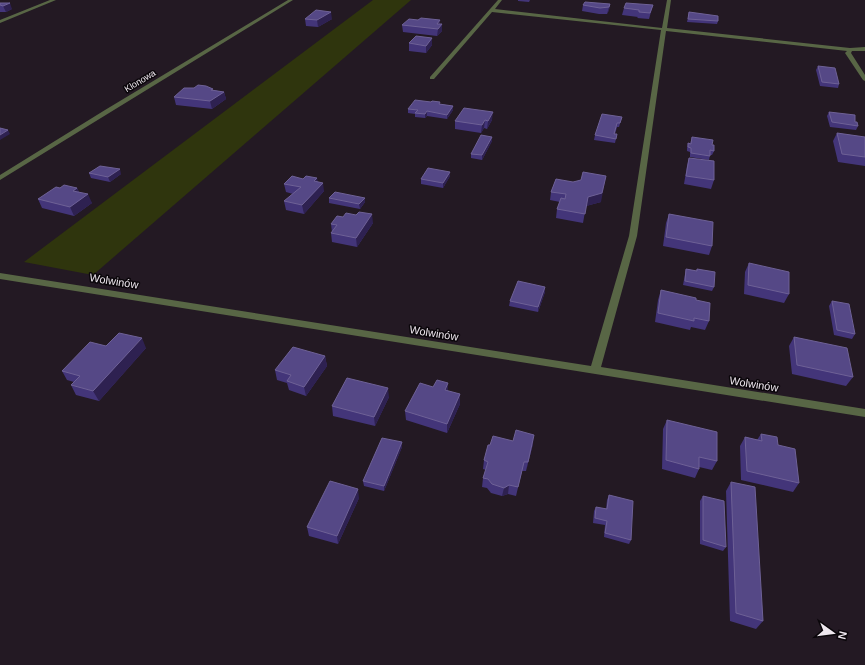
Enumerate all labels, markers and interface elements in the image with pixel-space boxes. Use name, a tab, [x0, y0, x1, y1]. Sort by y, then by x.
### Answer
street label: Klonowa	[123, 68, 157, 94]
street label: Wolwinów	[89, 271, 139, 291]
street label: Wolwinów	[409, 323, 459, 343]
street label: Wolwinów	[729, 374, 779, 394]
north arrow	[813, 613, 853, 653]
text: N	[836, 630, 849, 641]

